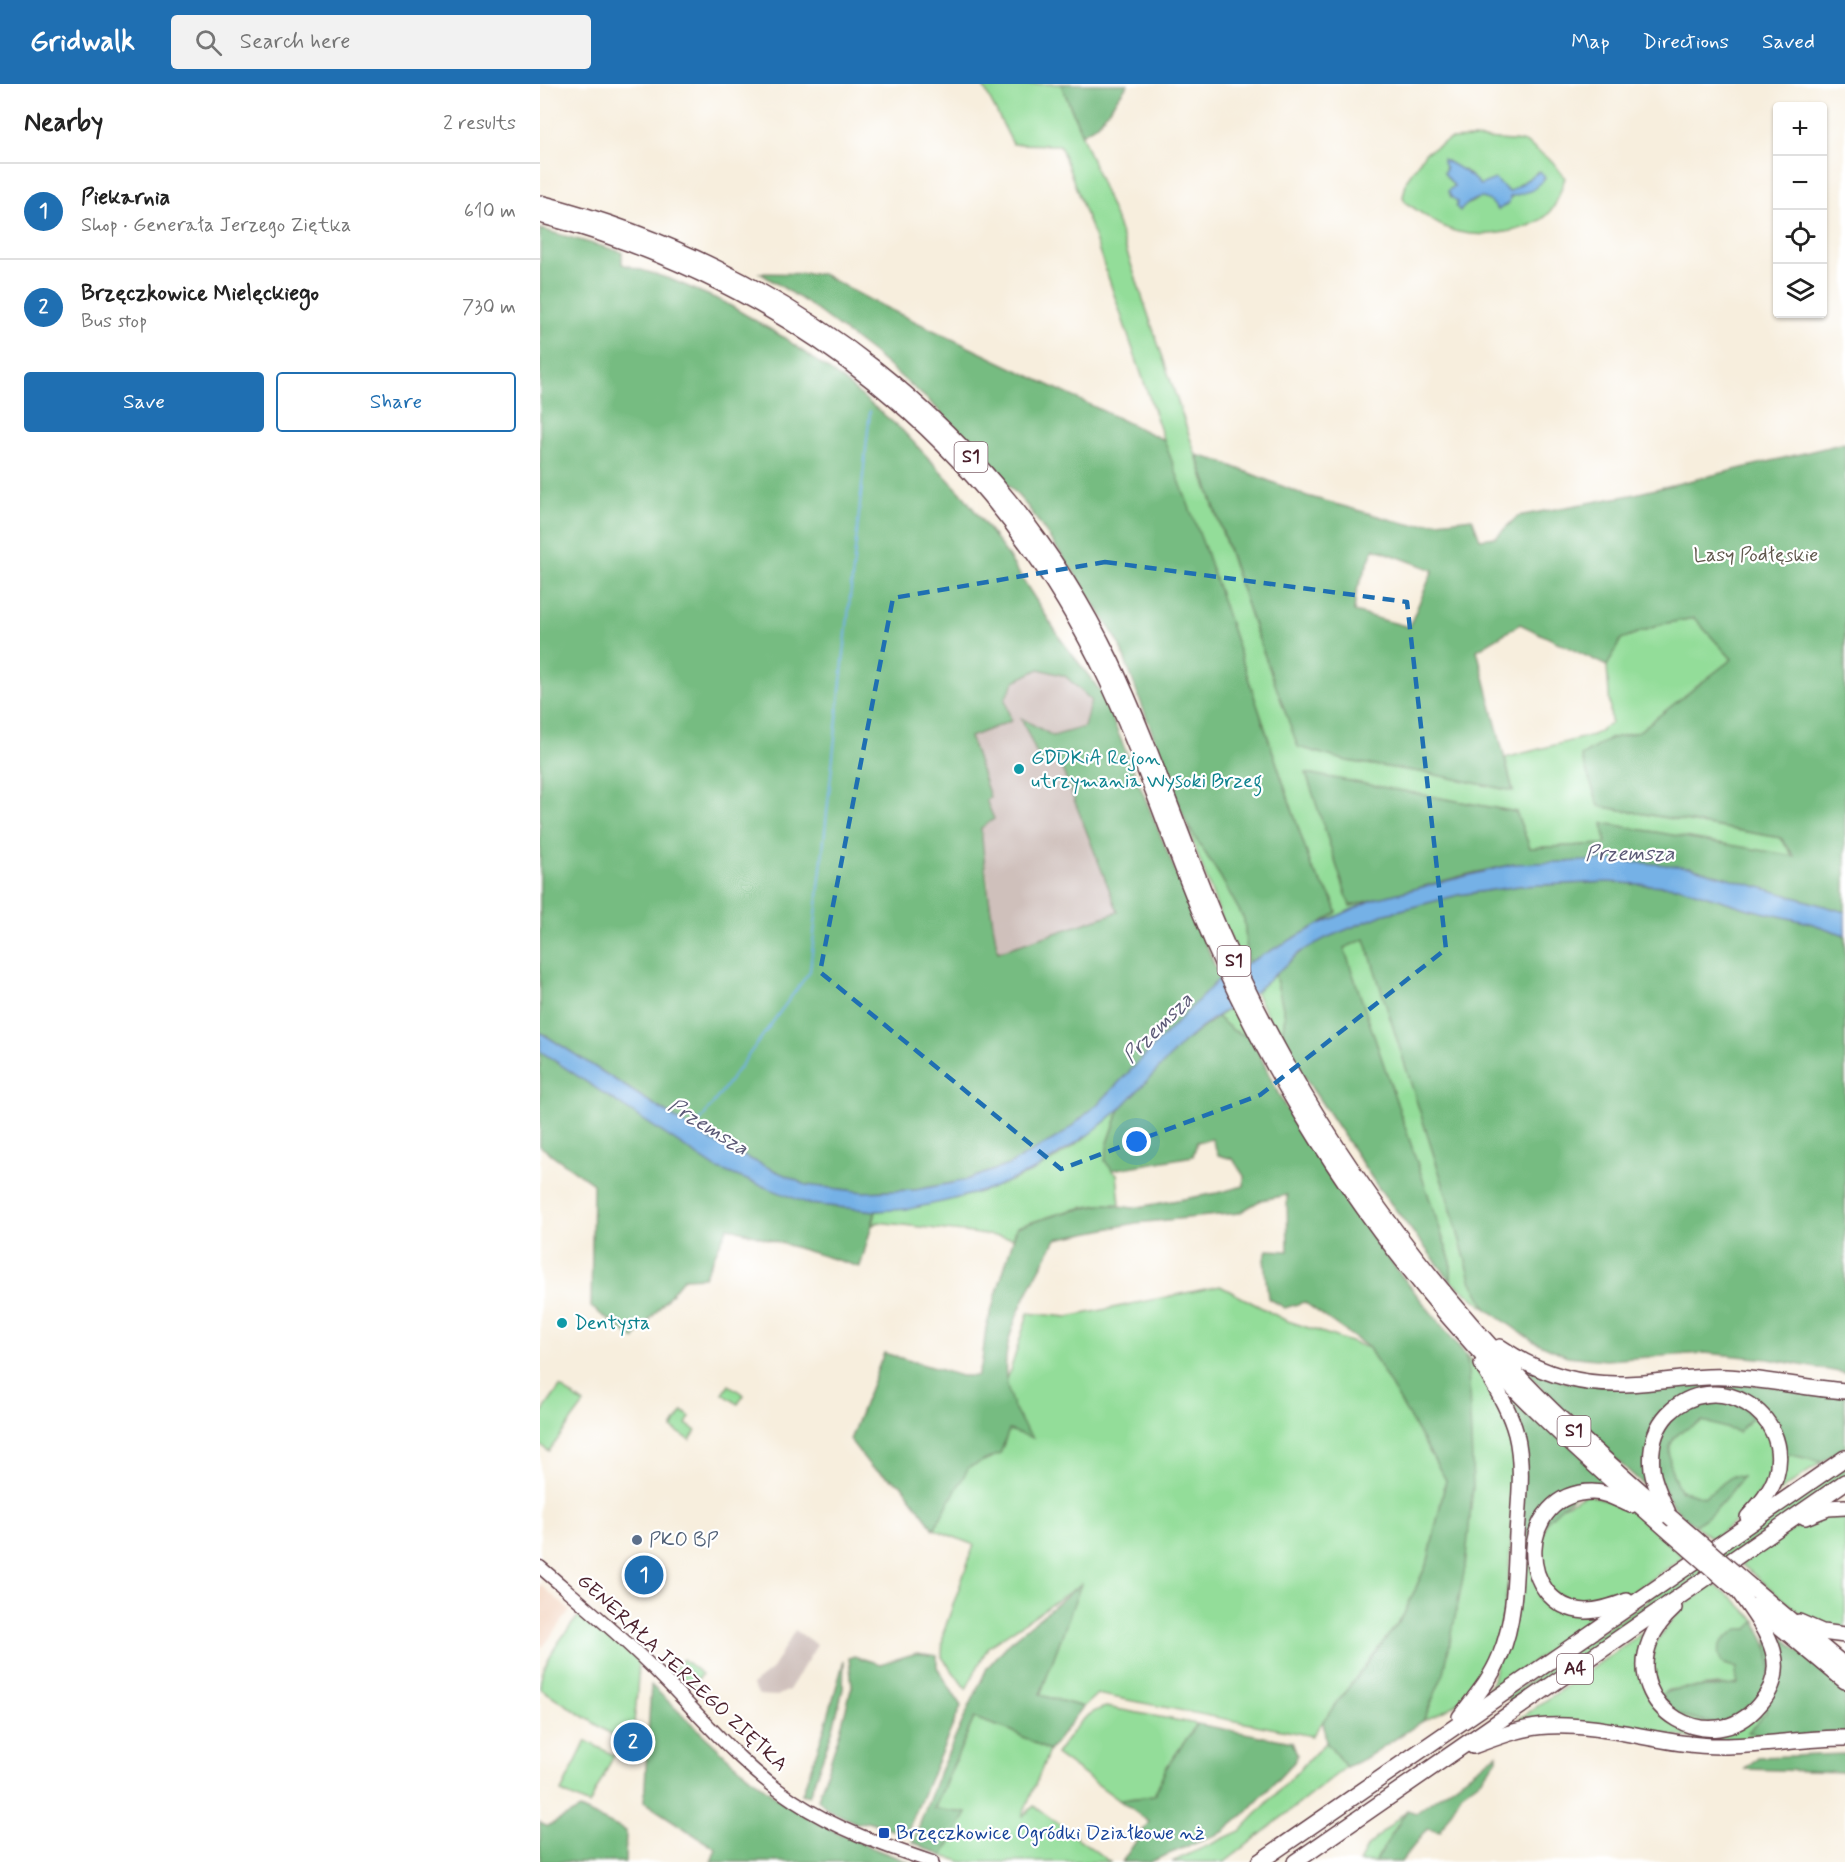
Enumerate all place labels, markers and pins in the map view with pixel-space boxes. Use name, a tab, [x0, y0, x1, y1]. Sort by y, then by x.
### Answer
place label: GDDKiA Rejon utrzymania Wysoki Brzeg	[1031, 745, 1262, 797]
marker: GDDKiA Rejon utrzymania Wysoki Brzeg	[1012, 762, 1026, 776]
place label: Dentysta	[574, 1310, 650, 1337]
marker: Dentysta	[555, 1316, 569, 1330]
place label: PKO BP	[649, 1527, 719, 1554]
marker: PKO BP	[630, 1533, 644, 1547]
pin: 1	[624, 1552, 664, 1598]
pin: 2	[614, 1720, 652, 1764]
place label: Brzęczkowice Ogródki Działkowe nż	[896, 1820, 1205, 1847]
marker: Brzęczkowice Ogródki Działkowe nż	[877, 1826, 891, 1840]

